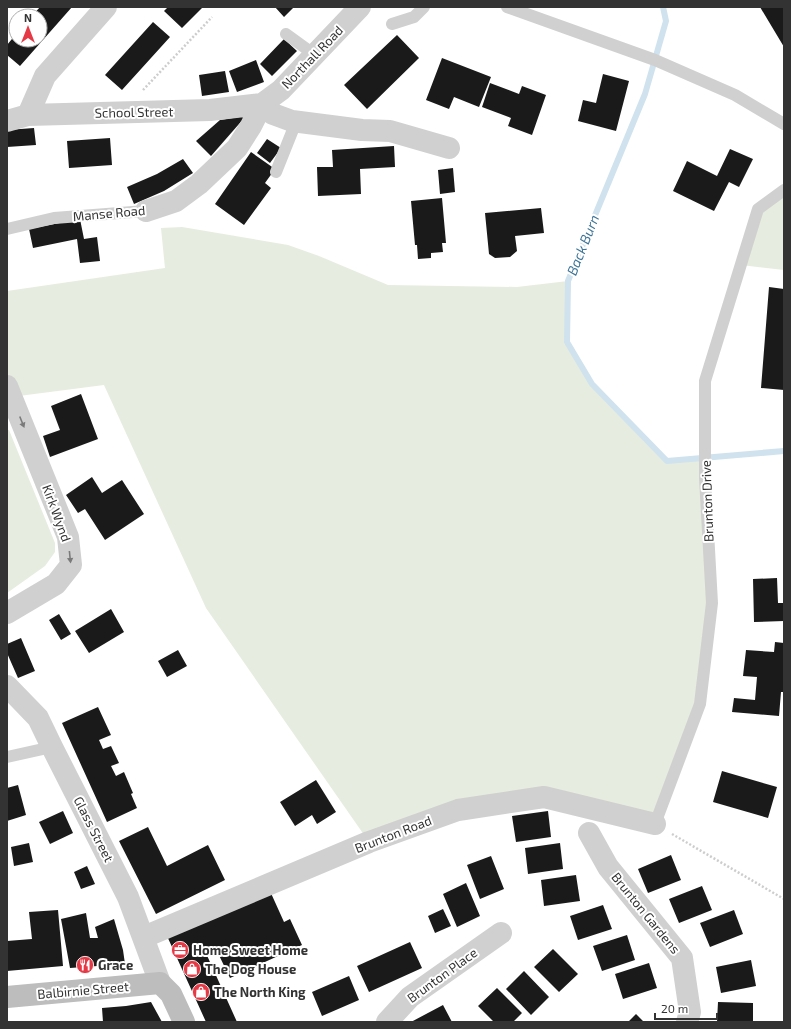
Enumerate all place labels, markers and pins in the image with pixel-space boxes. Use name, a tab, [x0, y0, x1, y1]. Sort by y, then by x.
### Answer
office icon: Home Sweet Home	[170, 940, 190, 960]
place label: Home Sweet Home	[193, 942, 308, 958]
restaurant icon: Grace	[75, 955, 95, 975]
place label: Grace	[98, 957, 133, 973]
shop icon: The Dog House	[182, 959, 202, 979]
place label: The Dog House	[205, 961, 296, 977]
shop icon: The North King	[191, 982, 211, 1002]
place label: The North King	[214, 984, 306, 1000]

